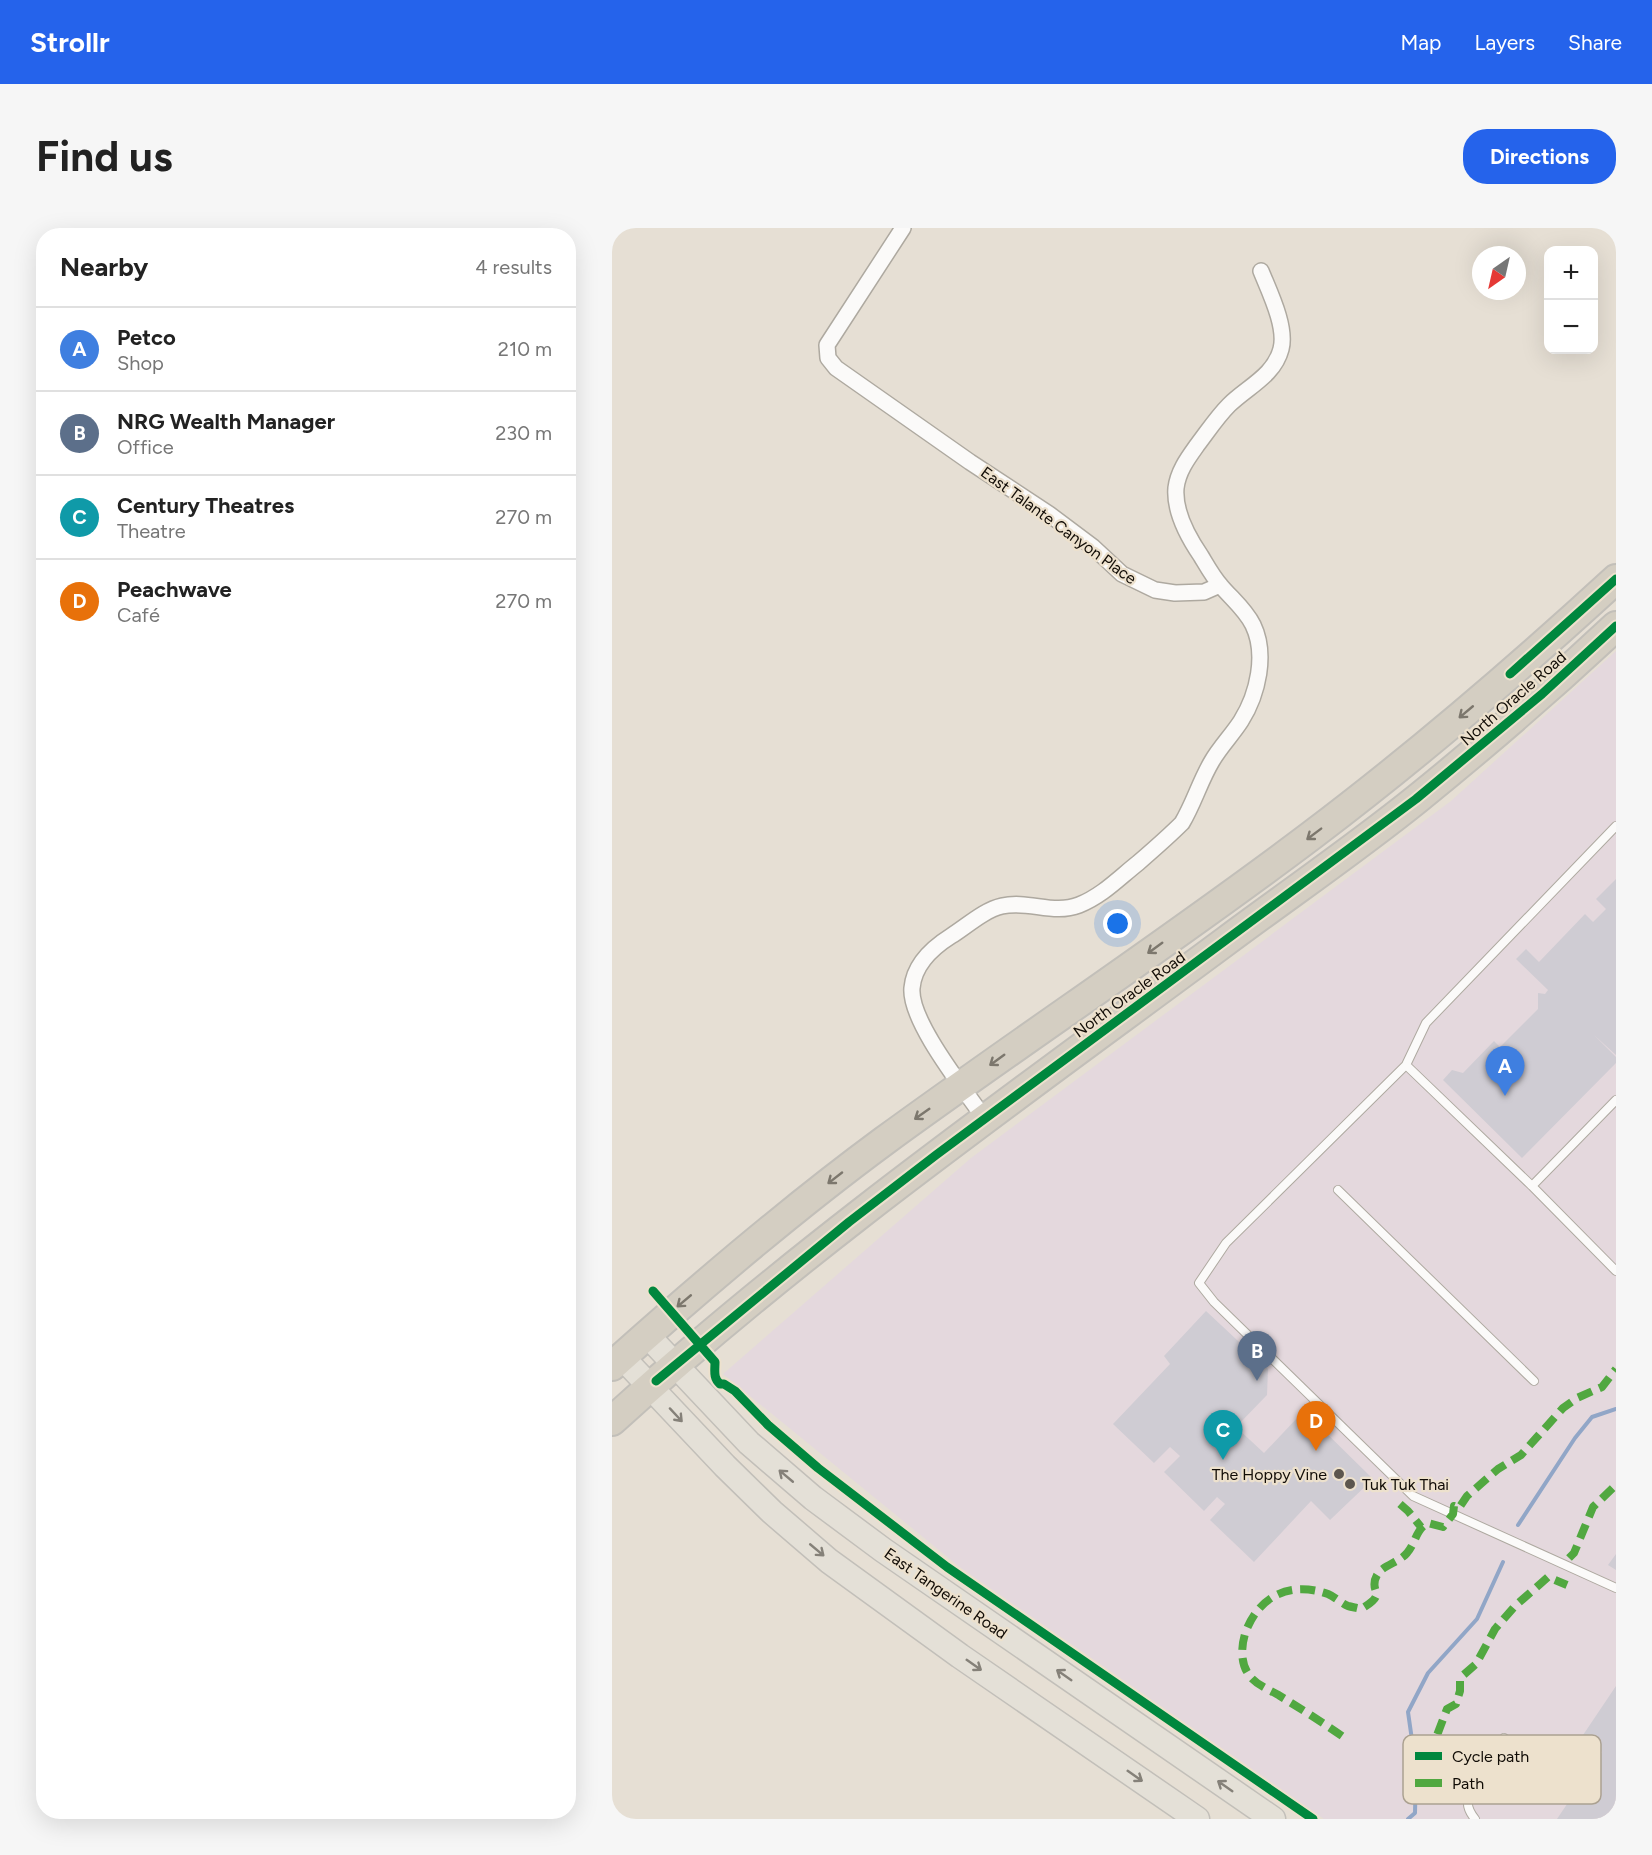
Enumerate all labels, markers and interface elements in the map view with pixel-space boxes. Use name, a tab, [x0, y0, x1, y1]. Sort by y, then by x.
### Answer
text: Strollr	[30, 25, 110, 59]
text: Map	[1401, 30, 1441, 55]
text: Layers	[1474, 30, 1535, 55]
text: Share	[1568, 30, 1622, 55]
button: Directions	[1463, 129, 1616, 184]
text: Find us	[36, 131, 173, 182]
north arrow	[1472, 246, 1526, 300]
map controls	[1544, 246, 1598, 354]
button: +	[1544, 246, 1598, 300]
text: Nearby	[60, 251, 148, 283]
text: 4 results	[475, 255, 552, 279]
button: −	[1544, 300, 1598, 354]
text: Petco	[117, 324, 176, 351]
text: A	[72, 337, 87, 361]
text: 210 m	[498, 337, 552, 361]
text: Shop	[117, 351, 164, 375]
text: NRG Wealth Manager	[117, 408, 335, 435]
text: B	[73, 421, 86, 445]
text: 230 m	[495, 421, 552, 445]
text: Office	[117, 435, 174, 459]
street label: East Talante Canyon Place	[977, 463, 1140, 588]
text: Century Theatres	[117, 492, 294, 519]
text: C	[72, 505, 87, 529]
text: 270 m	[495, 505, 552, 529]
text: Theatre	[117, 519, 186, 543]
text: Peachwave	[117, 576, 232, 603]
text: D	[73, 589, 87, 613]
text: 270 m	[495, 589, 552, 613]
text: Café	[117, 603, 160, 627]
street label: North Oracle Road	[1457, 647, 1570, 749]
one-way arrow	[1458, 705, 1474, 718]
one-way arrow	[1306, 828, 1322, 840]
your location	[1103, 909, 1132, 938]
one-way arrow	[1148, 942, 1164, 954]
street label: North Oracle Road	[1070, 947, 1189, 1041]
pin: A	[1486, 1046, 1524, 1096]
one-way arrow	[989, 1053, 1005, 1066]
one-way arrow	[914, 1108, 930, 1120]
one-way arrow	[827, 1172, 843, 1185]
one-way arrow	[677, 1294, 692, 1308]
pin: B	[1238, 1332, 1276, 1381]
pin: D	[1296, 1402, 1336, 1451]
one-way arrow	[669, 1408, 684, 1423]
pin: C	[1204, 1410, 1242, 1460]
place label: The Hoppy Vine	[1212, 1465, 1327, 1484]
marker: The Hoppy Vine	[1332, 1467, 1346, 1481]
one-way arrow	[779, 1469, 795, 1482]
place label: Tuk Tuk Thai	[1362, 1475, 1449, 1494]
marker: Tuk Tuk Thai	[1343, 1477, 1357, 1491]
one-way arrow	[809, 1544, 825, 1557]
street label: East Tangerine Road	[881, 1544, 1011, 1643]
one-way arrow	[966, 1659, 983, 1672]
one-way arrow	[1057, 1669, 1073, 1681]
legend	[1403, 1735, 1601, 1804]
text: Cycle path	[1452, 1747, 1529, 1766]
one-way arrow	[1126, 1770, 1143, 1782]
text: Path	[1452, 1774, 1484, 1793]
one-way arrow	[1217, 1780, 1233, 1792]

